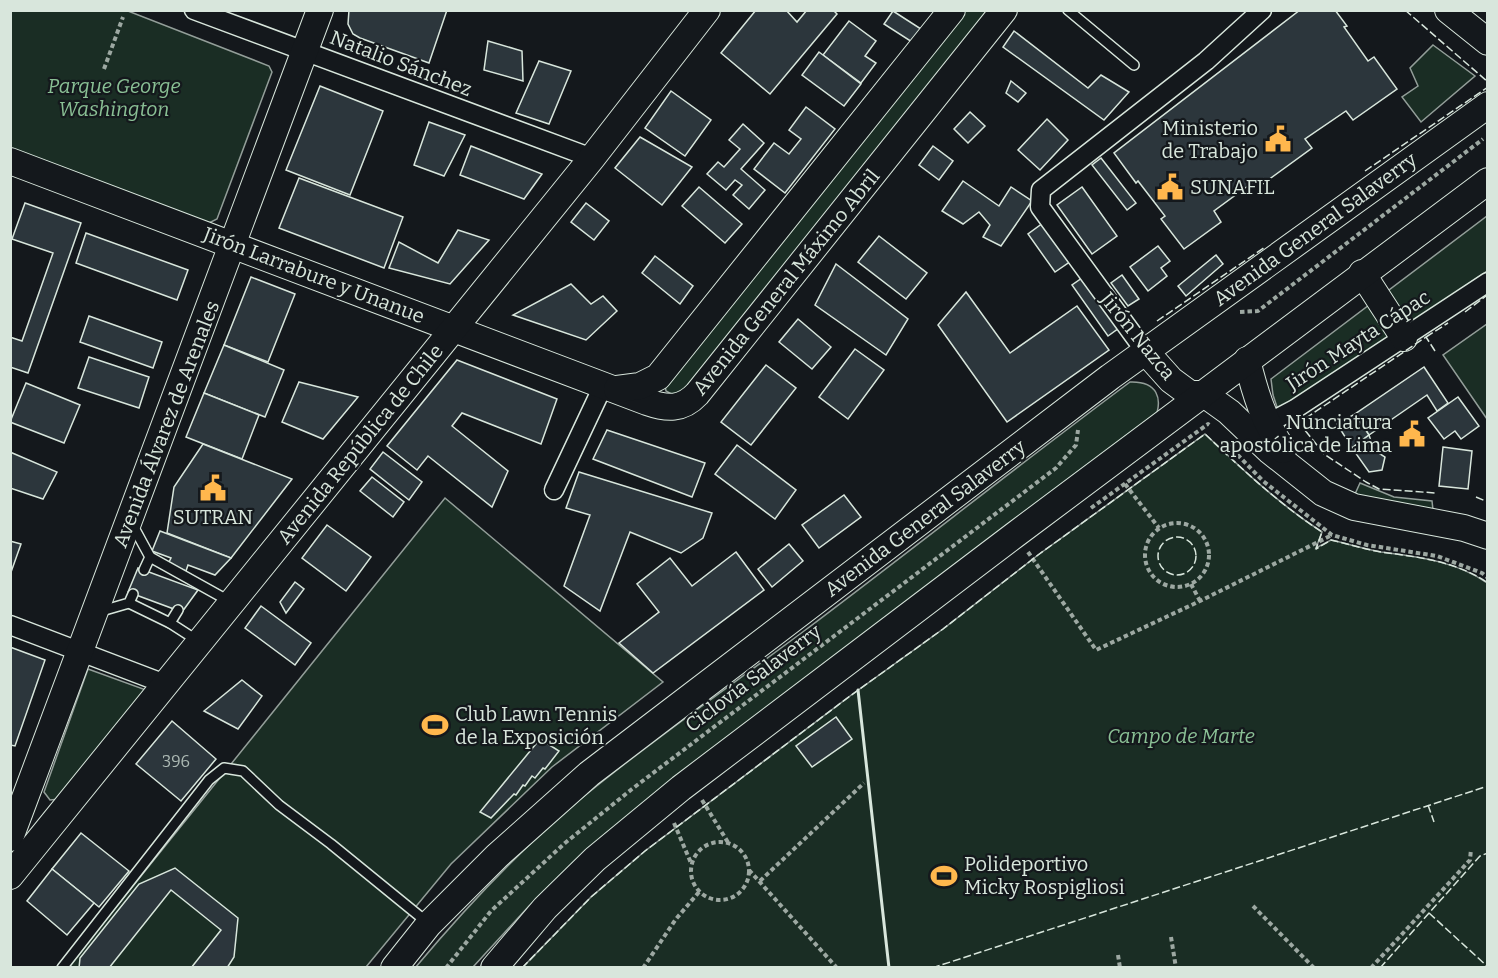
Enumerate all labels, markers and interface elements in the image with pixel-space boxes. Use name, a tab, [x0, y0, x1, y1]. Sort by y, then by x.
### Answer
street label: Natalio Sánchez	[327, 25, 475, 101]
park label: Parque George Washington	[48, 74, 180, 121]
place label: Ministerio de Trabajo	[1161, 116, 1258, 164]
public building icon: Ministerio de Trabajo	[1263, 124, 1293, 154]
street label: Avenida General Salaverry	[1209, 147, 1422, 311]
street label: Avenida General Máximo Abril	[688, 164, 885, 400]
public building icon: SUNAFIL	[1155, 172, 1185, 202]
place label: SUNAFIL	[1190, 175, 1275, 199]
street label: Jirón Larrabure y Unanue	[199, 221, 428, 328]
street label: Jirón Mayta Cápac	[1281, 285, 1434, 396]
street label: Jirón Nazca	[1095, 286, 1181, 385]
street label: Avenida Álvarez de Arenales	[108, 297, 224, 551]
street label: Avenida República de Chile	[272, 339, 448, 549]
place label: Nunciatura apostólica de Lima	[1220, 410, 1392, 457]
public building icon: Nunciatura apostólica de Lima	[1397, 419, 1427, 449]
street label: Avenida General Salaverry	[820, 434, 1031, 601]
public building icon: SUTRAN	[198, 473, 228, 503]
place label: SUTRAN	[173, 505, 253, 529]
street label: Ciclovía Salaverry	[680, 619, 826, 737]
place label: Club Lawn Tennis de la Exposición	[455, 702, 617, 749]
sports icon: Club Lawn Tennis de la Exposición	[420, 710, 450, 740]
park label: Campo de Marte	[1107, 724, 1255, 748]
house number: 396	[162, 752, 190, 771]
place label: Polideportivo Micky Rospigliosi	[964, 852, 1125, 899]
sports icon: Polideportivo Micky Rospigliosi	[929, 861, 959, 891]

